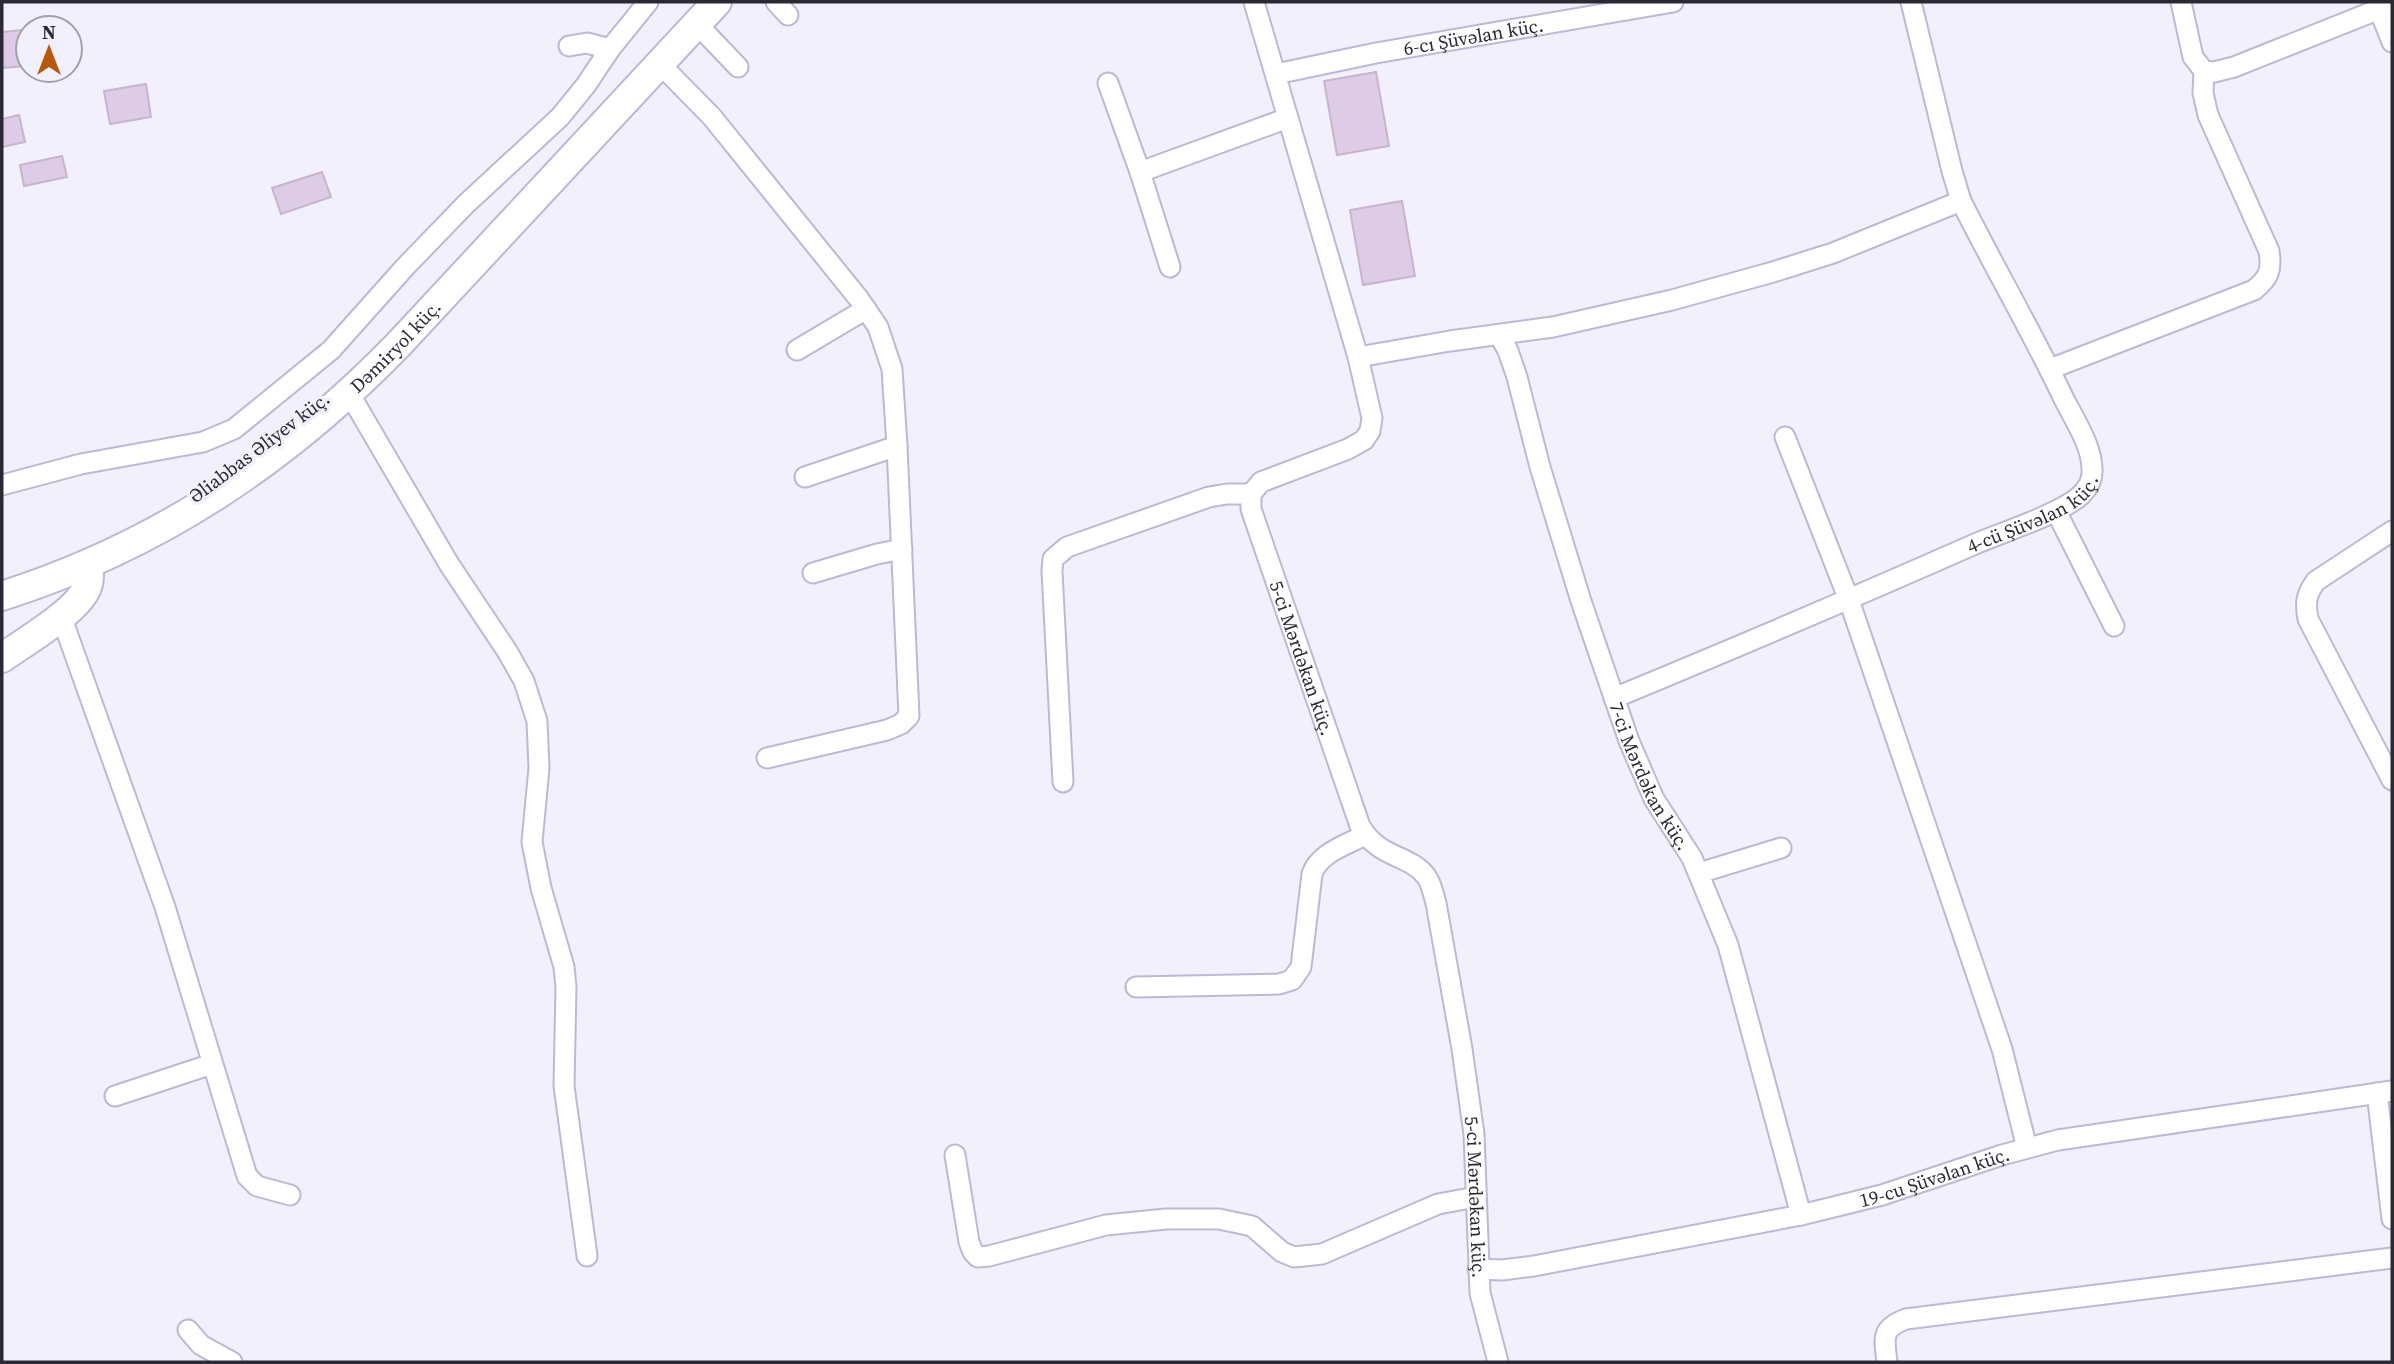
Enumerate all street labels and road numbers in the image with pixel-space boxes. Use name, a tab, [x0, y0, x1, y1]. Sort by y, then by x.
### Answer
street label: 6-cı Şüvəlan küç.	[1401, 11, 1545, 61]
street label: Dəmiryol küç.	[344, 294, 447, 398]
street label: Əliabbas Əliyev küç.	[183, 385, 335, 509]
street label: 4-cü Şüvəlan küç.	[1962, 473, 2104, 559]
street label: 5-ci Mərdəkan küç.	[1264, 577, 1341, 739]
street label: 7-ci Mərdəkan küç.	[1604, 698, 1697, 855]
street label: 5-ci Mərdəkan küç.	[1459, 1114, 1492, 1279]
street label: 19-cu Şüvəlan küç.	[1857, 1141, 2012, 1213]

